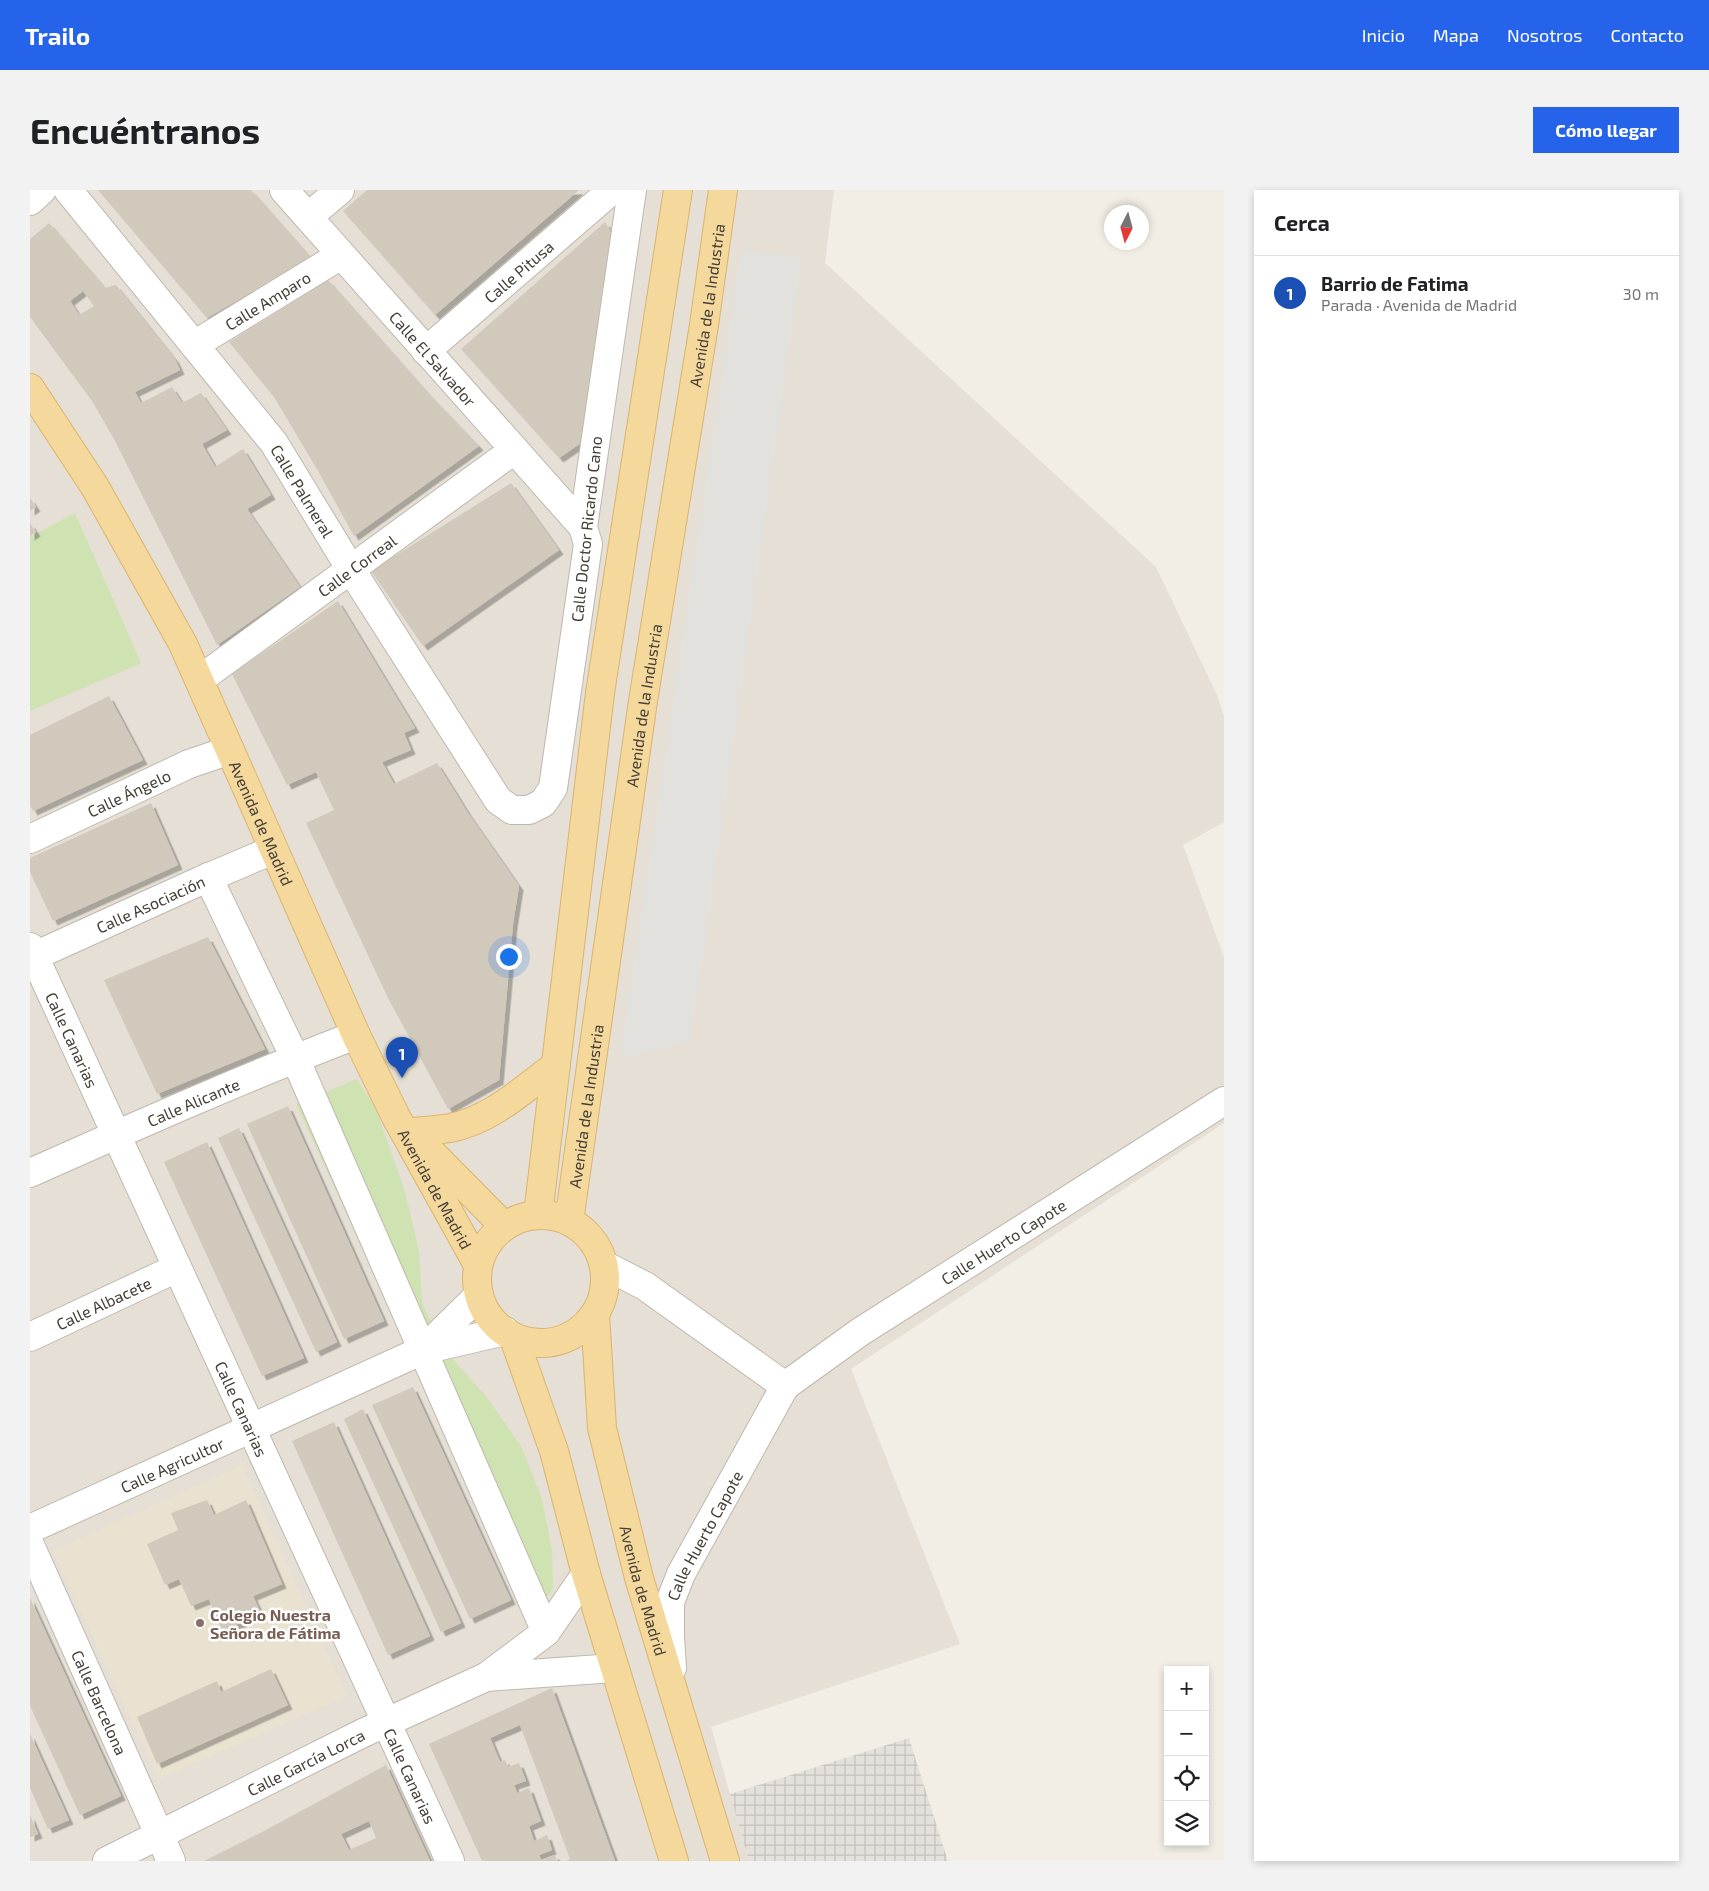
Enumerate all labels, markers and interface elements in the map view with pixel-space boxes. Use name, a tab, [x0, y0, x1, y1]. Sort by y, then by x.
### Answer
text: Trailo	[25, 21, 90, 50]
text: Inicio	[1362, 24, 1405, 46]
text: Mapa	[1433, 24, 1479, 46]
text: Nosotros	[1507, 24, 1582, 46]
text: Contacto	[1610, 24, 1684, 46]
button: Cómo llegar	[1533, 107, 1679, 153]
text: Encuéntranos	[30, 109, 260, 151]
north arrow	[1104, 205, 1149, 250]
text: Cerca	[1274, 210, 1330, 235]
street label: Avenida de la Industria	[685, 222, 728, 388]
street label: Calle Pitusa	[480, 236, 557, 306]
street label: Calle Amparo	[221, 267, 314, 333]
text: Barrio de Fatima	[1321, 272, 1469, 295]
text: 1	[1287, 284, 1293, 303]
text: 30 m	[1623, 284, 1659, 303]
text: Parada · Avenida de Madrid	[1321, 295, 1517, 314]
street label: Calle El Salvador	[386, 307, 481, 410]
street label: Calle Doctor Ricardo Cano	[567, 435, 605, 623]
street label: Calle Palmeral	[268, 441, 339, 541]
street label: Calle Correal	[313, 530, 400, 600]
street label: Avenida de la Industria	[621, 622, 665, 788]
street label: Avenida de Madrid	[226, 758, 298, 888]
street label: Calle Ángelo	[84, 765, 173, 820]
street label: Calle Asociación	[93, 871, 208, 936]
your location	[496, 944, 522, 970]
street label: Calle Canarias	[42, 989, 103, 1090]
street label: Avenida de la Industria	[564, 1023, 606, 1189]
pin: 1	[386, 1037, 418, 1078]
street label: Calle Alicante	[144, 1073, 242, 1130]
street label: Avenida de Madrid	[395, 1125, 477, 1252]
street label: Calle Huerto Capote	[937, 1195, 1069, 1288]
street label: Calle Albacete	[53, 1272, 154, 1333]
street label: Calle Canarias	[212, 1358, 272, 1459]
street label: Calle Agricultor	[117, 1432, 227, 1496]
street label: Calle Huerto Capote	[662, 1467, 746, 1603]
street label: Avenida de Madrid	[617, 1523, 671, 1658]
place label: Colegio Nuestra Señora de Fátima	[210, 1605, 341, 1642]
marker: Colegio Nuestra Señora de Fátima	[194, 1617, 206, 1629]
street label: Calle Barcelona	[68, 1647, 132, 1757]
map controls	[1164, 1666, 1209, 1846]
button: +	[1164, 1666, 1209, 1711]
button: −	[1164, 1711, 1209, 1756]
street label: Calle García Lorca	[244, 1724, 368, 1799]
street label: Calle Canarias	[381, 1725, 441, 1826]
button: locate	[1164, 1756, 1209, 1801]
button: layers	[1164, 1801, 1209, 1846]

